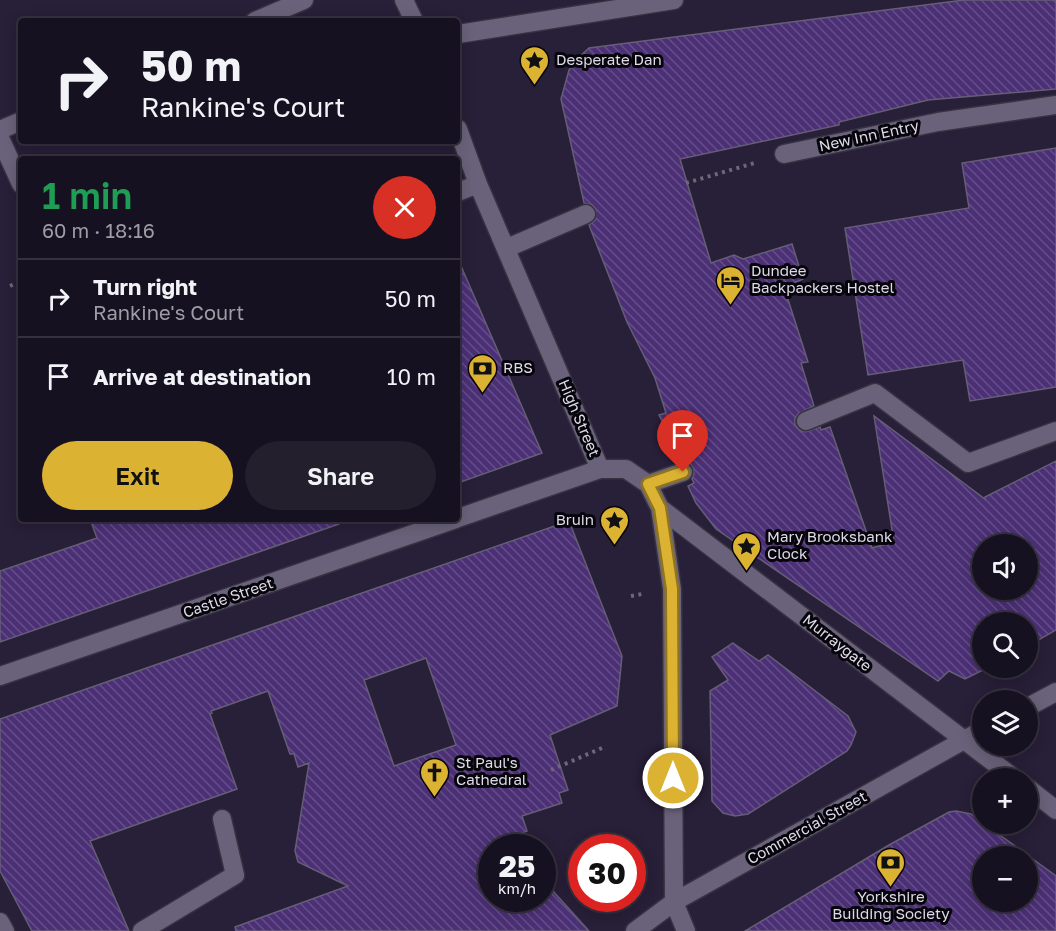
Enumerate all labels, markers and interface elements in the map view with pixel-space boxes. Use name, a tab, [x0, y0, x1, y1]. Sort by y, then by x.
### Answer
text: 50 m	[141, 40, 241, 90]
icon: right	[42, 42, 120, 120]
place icon: Desperate Dan	[519, 44, 551, 86]
place label: Desperate Dan	[556, 50, 662, 68]
text: Rankine's Court	[141, 91, 345, 123]
street label: New Inn Entry	[817, 116, 921, 154]
text: 1 min	[42, 174, 132, 217]
button: close	[373, 176, 436, 239]
text: 60 m · 18:16	[42, 218, 155, 242]
place label: Dundee Backpackers Hostel	[751, 261, 895, 296]
hotel icon: Dundee Backpackers Hostel	[714, 264, 746, 306]
text: Turn right	[93, 273, 197, 300]
icon: right	[42, 282, 75, 315]
text: 50 m	[385, 285, 436, 312]
text: Rankine's Court	[93, 300, 244, 324]
bank icon: RBS	[466, 352, 498, 394]
place label: RBS	[503, 358, 533, 376]
icon: arrive	[42, 360, 75, 393]
text: Arrive at destination	[93, 363, 311, 390]
text: 10 m	[387, 363, 436, 390]
street label: High Street	[556, 376, 604, 459]
pin	[657, 410, 708, 472]
icon: arrive	[666, 419, 699, 452]
button: Exit	[42, 441, 233, 510]
button: Share	[245, 441, 436, 510]
place icon: Bruin	[599, 504, 631, 546]
place label: Bruin	[556, 510, 594, 528]
place label: Mary Brooksbank Clock	[767, 527, 893, 562]
place icon: Mary Brooksbank Clock	[730, 530, 762, 572]
map controls	[972, 534, 1038, 912]
button: sound	[972, 534, 1038, 600]
street label: Castle Street	[180, 573, 275, 621]
street label: Murraygate	[800, 610, 876, 675]
button: search	[972, 612, 1038, 678]
button: layers	[972, 690, 1038, 756]
position arrow	[641, 746, 705, 810]
place label: St Paul's Cathedral	[456, 753, 527, 788]
church icon: St Paul's Cathedral	[419, 756, 451, 798]
button: +	[972, 768, 1038, 834]
street label: Commercial Street	[744, 787, 869, 867]
speed limit sign: 30	[568, 834, 646, 912]
bank icon: Yorkshire Building Society	[875, 846, 907, 888]
button: −	[972, 846, 1038, 912]
text: 25	[499, 848, 535, 884]
text: km/h	[498, 879, 536, 897]
place label: Yorkshire Building Society	[832, 887, 950, 922]

